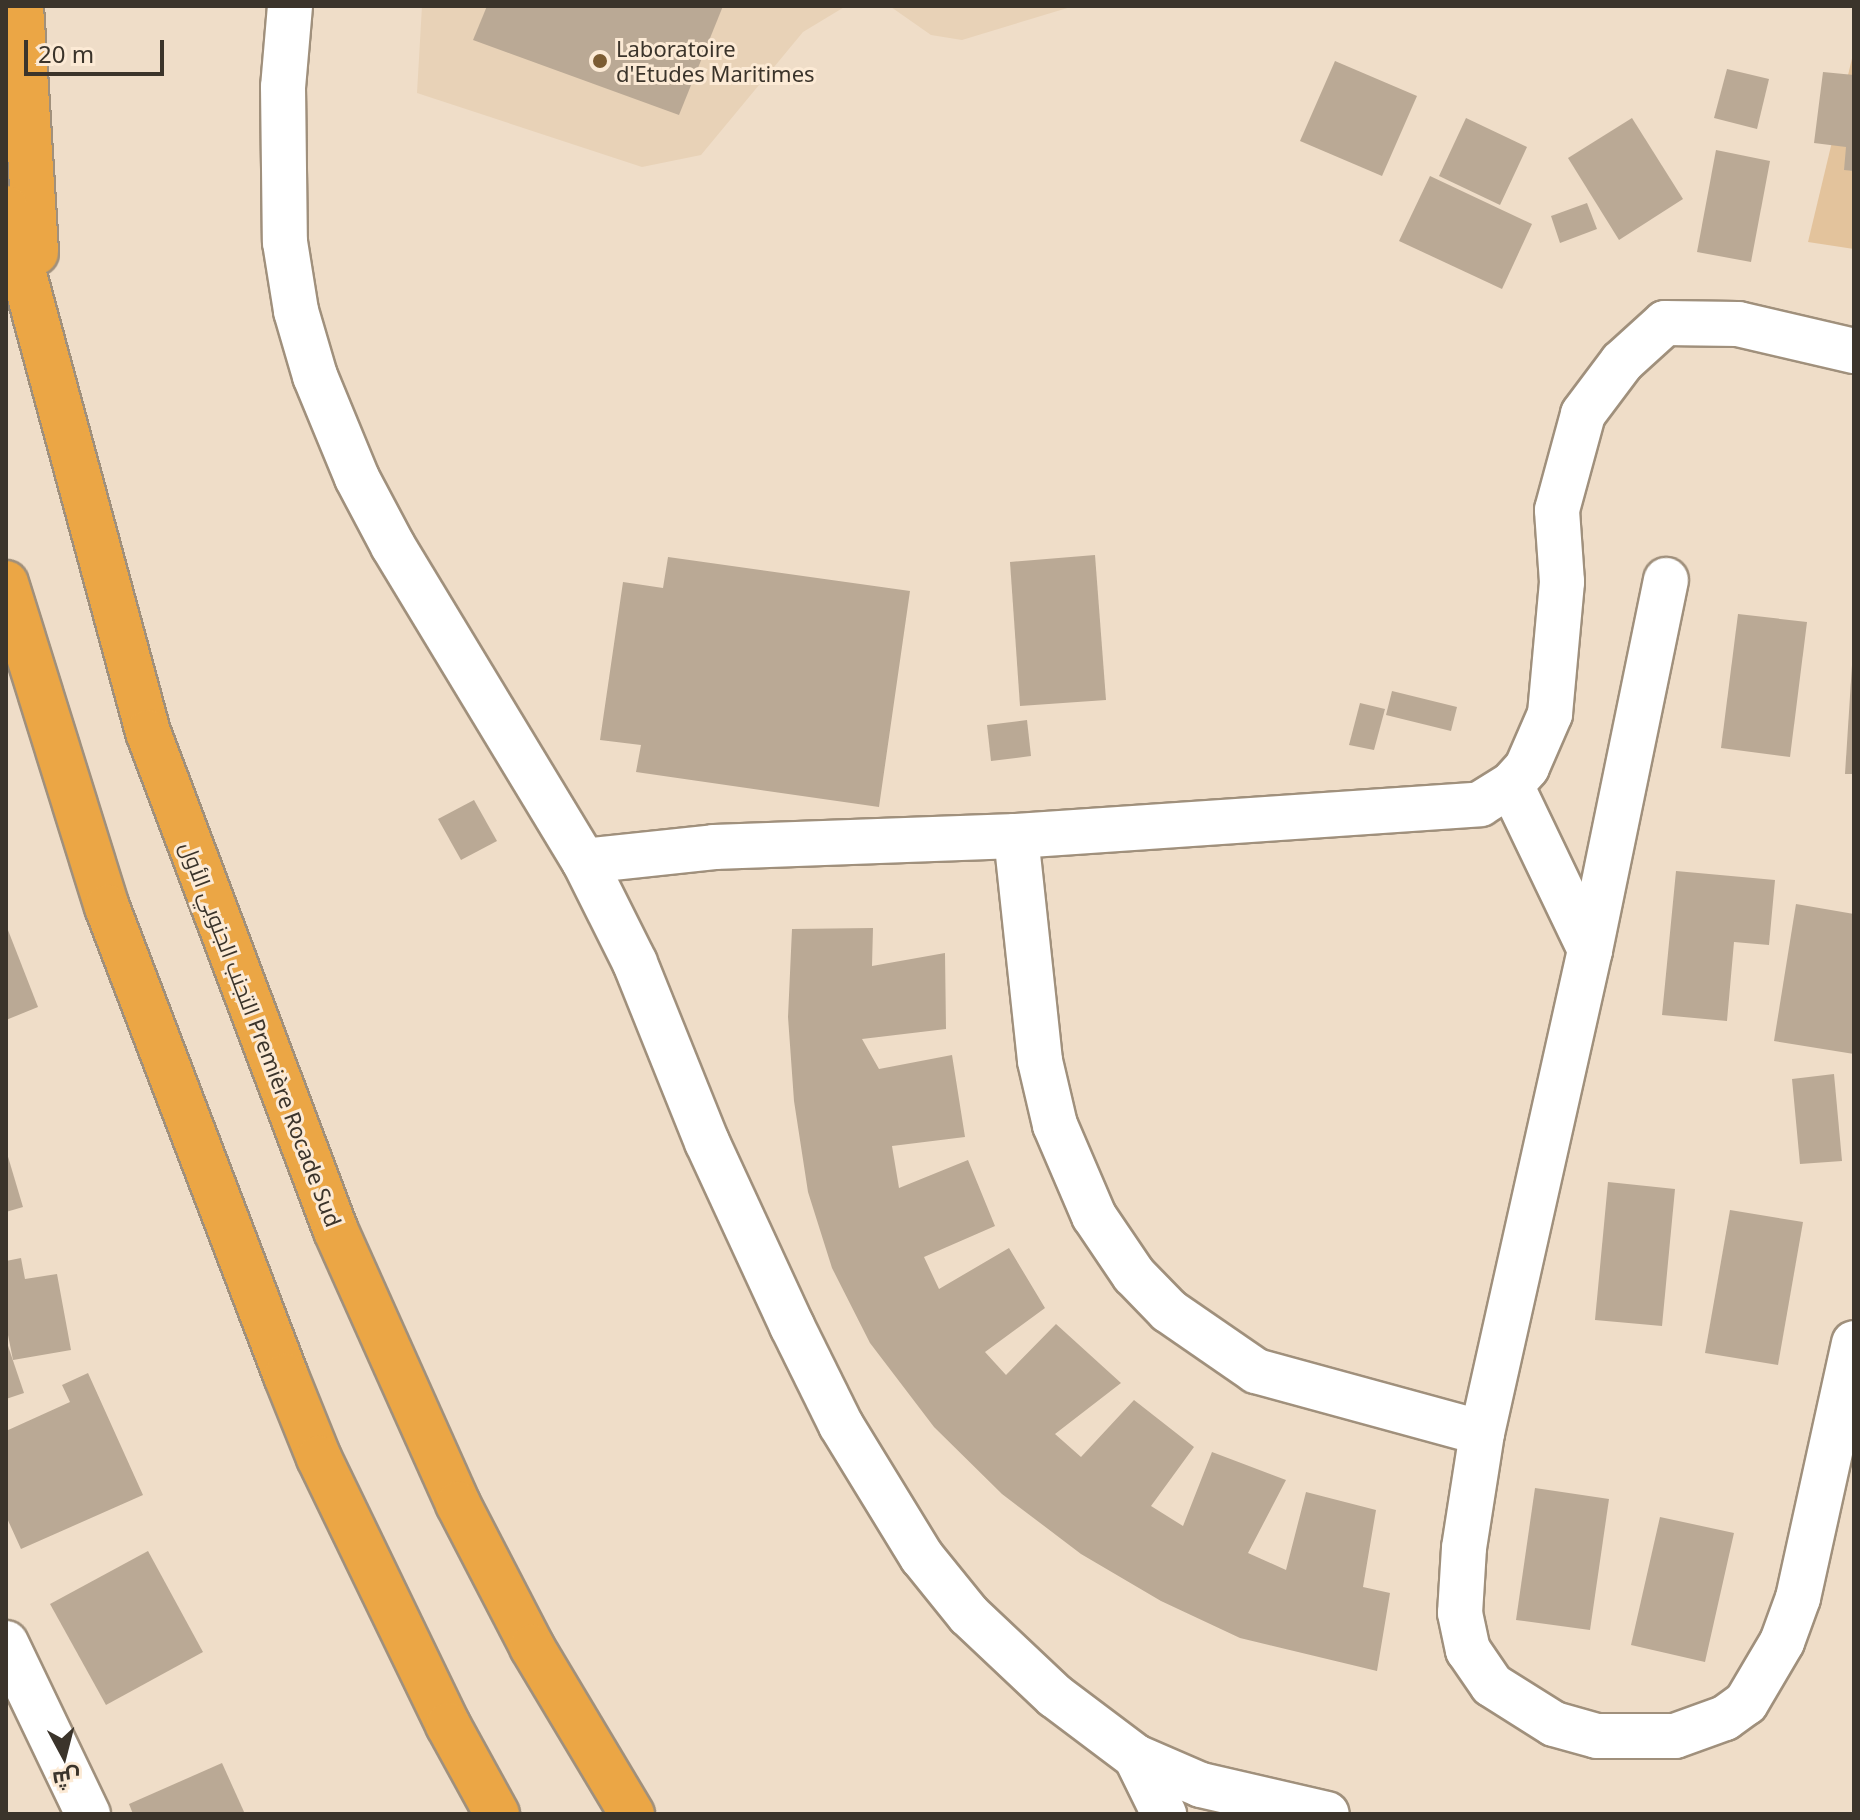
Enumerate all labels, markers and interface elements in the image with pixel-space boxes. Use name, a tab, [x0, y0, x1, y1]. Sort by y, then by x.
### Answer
scale bar	[28, 24, 168, 74]
place label: Laboratoire d'Etudes Maritimes	[616, 35, 815, 86]
text: 20 m	[38, 37, 94, 70]
marker: Laboratoire d'Etudes Maritimes	[591, 52, 609, 70]
street label: التجنب الجنوبي الأول Première Rocade Sud	[175, 838, 347, 1230]
north arrow	[24, 1716, 104, 1796]
text: ش	[51, 1763, 83, 1796]

